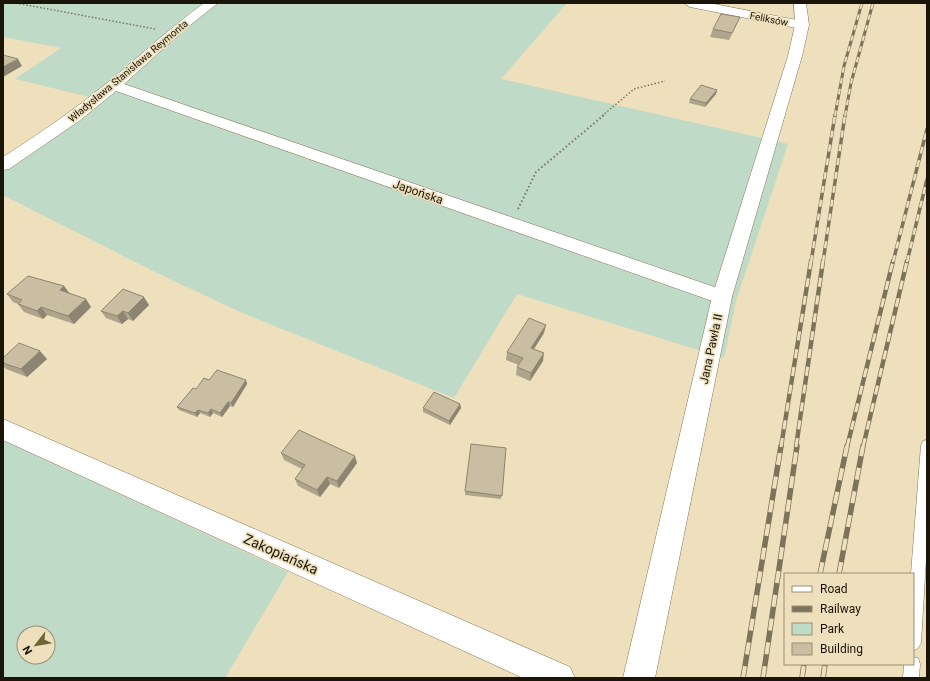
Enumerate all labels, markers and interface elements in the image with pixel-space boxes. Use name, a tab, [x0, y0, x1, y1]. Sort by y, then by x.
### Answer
street label: Feliksów	[749, 10, 790, 28]
street label: Władysława Stanisława Reymonta	[66, 18, 190, 124]
street label: Japońska	[391, 177, 445, 207]
street label: Jana Pawła II	[697, 313, 725, 385]
street label: Zakopiańska	[241, 530, 321, 578]
legend	[784, 573, 914, 665]
text: Road	[820, 582, 848, 596]
text: Railway	[820, 602, 861, 616]
text: Park	[820, 622, 845, 636]
north arrow	[16, 625, 56, 665]
text: Building	[820, 642, 863, 656]
text: N	[20, 643, 35, 657]

